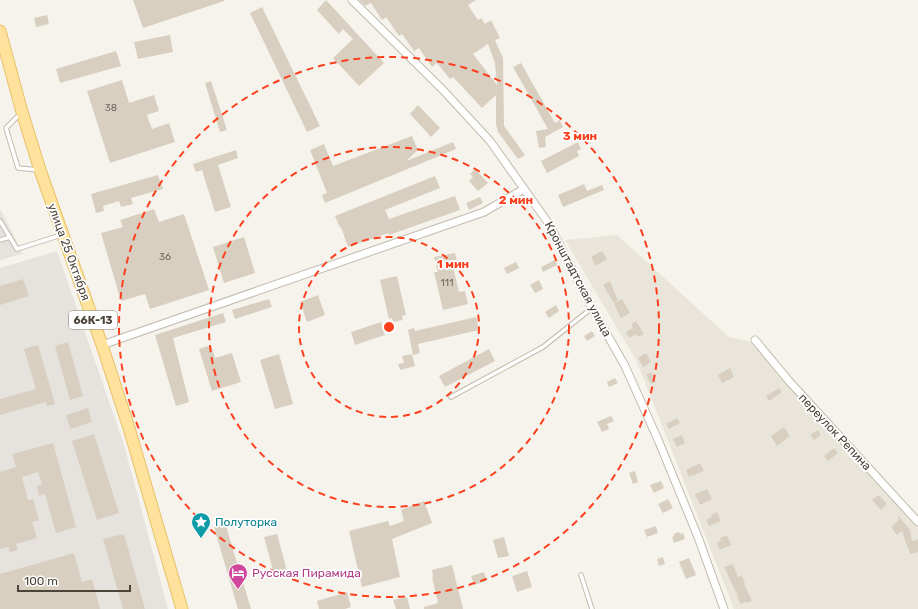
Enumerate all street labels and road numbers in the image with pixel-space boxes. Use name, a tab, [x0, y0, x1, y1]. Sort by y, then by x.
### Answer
street label: улица 25 Октября	[45, 201, 93, 303]
street label: Кронштадтская улица	[542, 219, 614, 339]
road number: 66К-13	[69, 311, 117, 329]
street label: переулок Репина	[796, 391, 874, 473]

